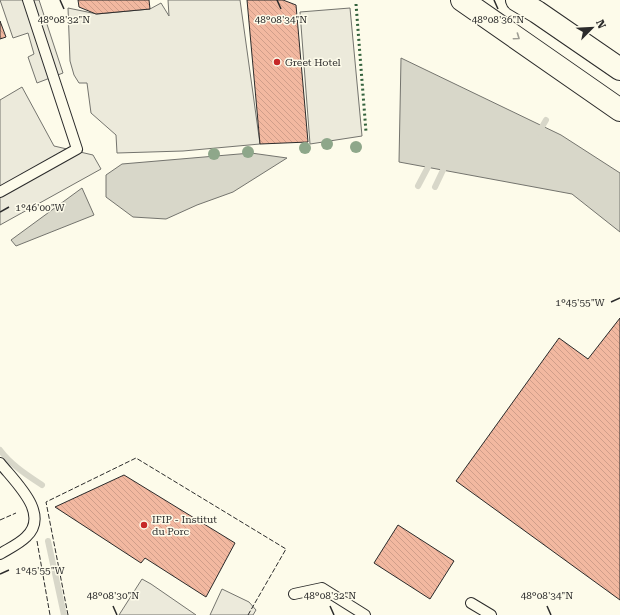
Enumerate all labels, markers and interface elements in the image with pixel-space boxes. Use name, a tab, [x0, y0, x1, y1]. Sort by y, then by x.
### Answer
north arrow	[572, 8, 612, 48]
text: 48°08'32"N	[38, 14, 90, 25]
text: 48°08'34"N	[255, 14, 307, 25]
text: 48°08'36"N	[472, 14, 524, 25]
text: N	[593, 18, 609, 31]
one-way arrow	[513, 32, 520, 39]
marker: Greet Hotel	[272, 57, 282, 67]
place label: Greet Hotel	[285, 57, 341, 68]
text: 1°46'00"W	[15, 202, 66, 213]
text: 1°45'55"W	[555, 297, 606, 308]
place label: IFIP - Institut du Porc	[152, 514, 217, 537]
marker: IFIP - Institut du Porc	[139, 520, 149, 530]
text: 1°45'55"W	[15, 565, 66, 576]
text: 48°08'30"N	[87, 590, 139, 601]
text: 48°08'32"N	[304, 590, 356, 601]
text: 48°08'34"N	[521, 590, 573, 601]

